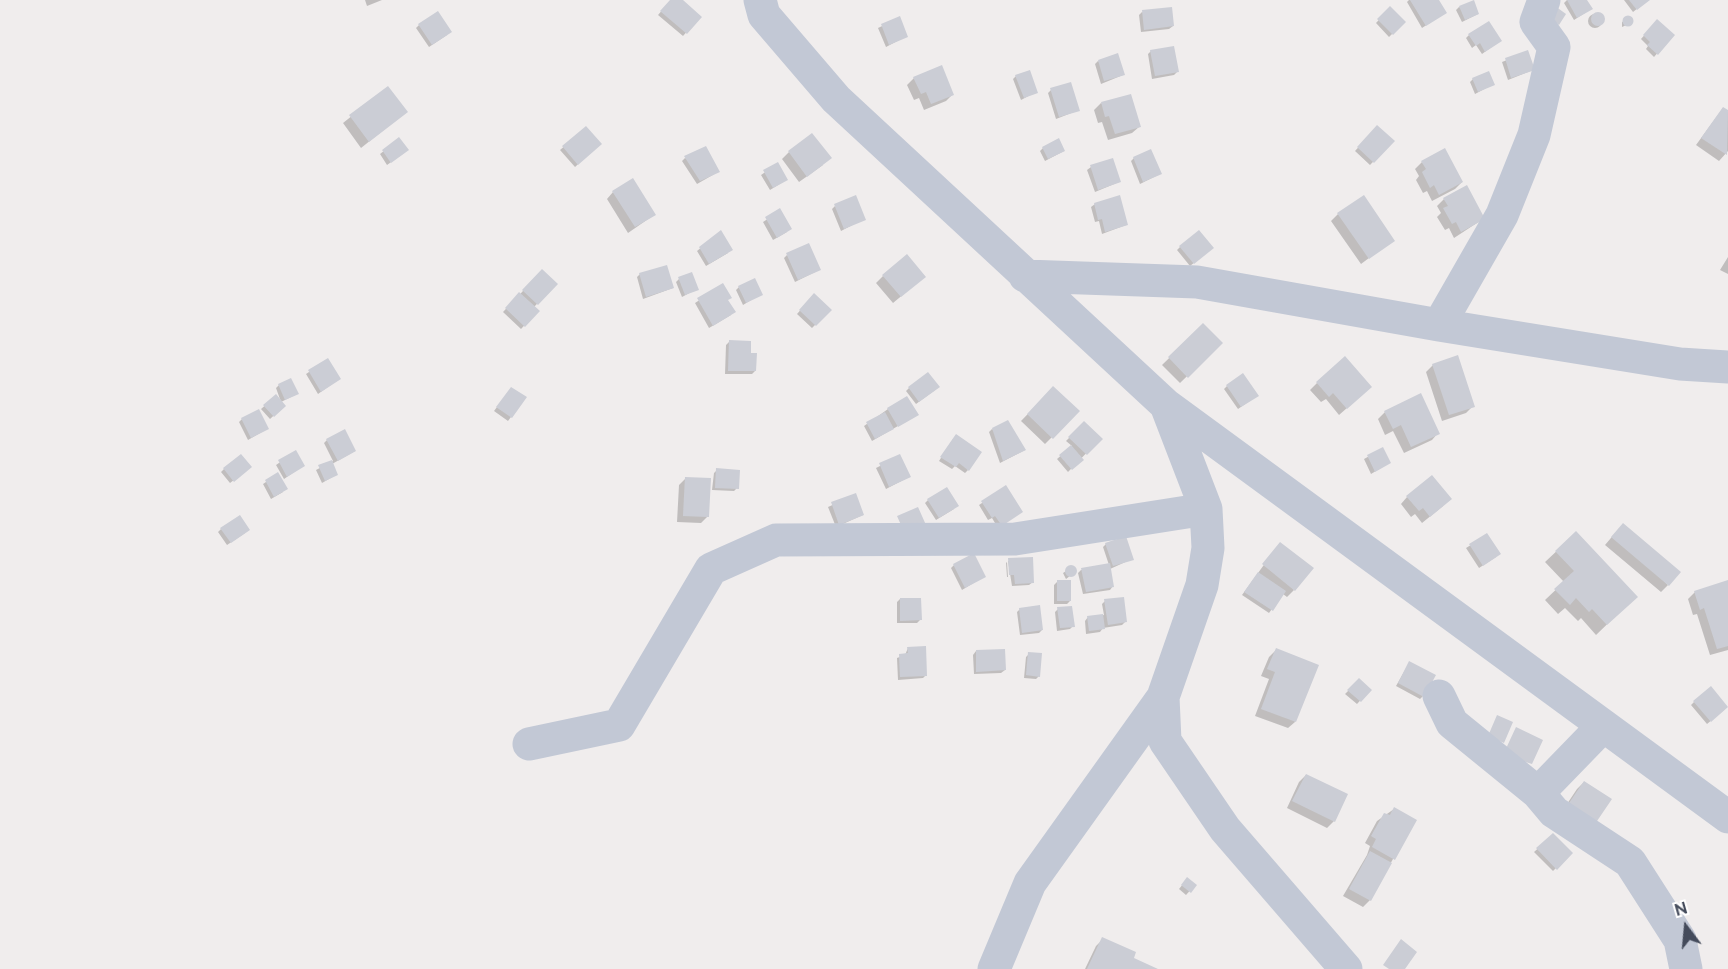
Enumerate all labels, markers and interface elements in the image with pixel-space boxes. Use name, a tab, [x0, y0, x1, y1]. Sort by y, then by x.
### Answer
north arrow	[1656, 897, 1716, 957]
text: N	[1672, 898, 1689, 920]

